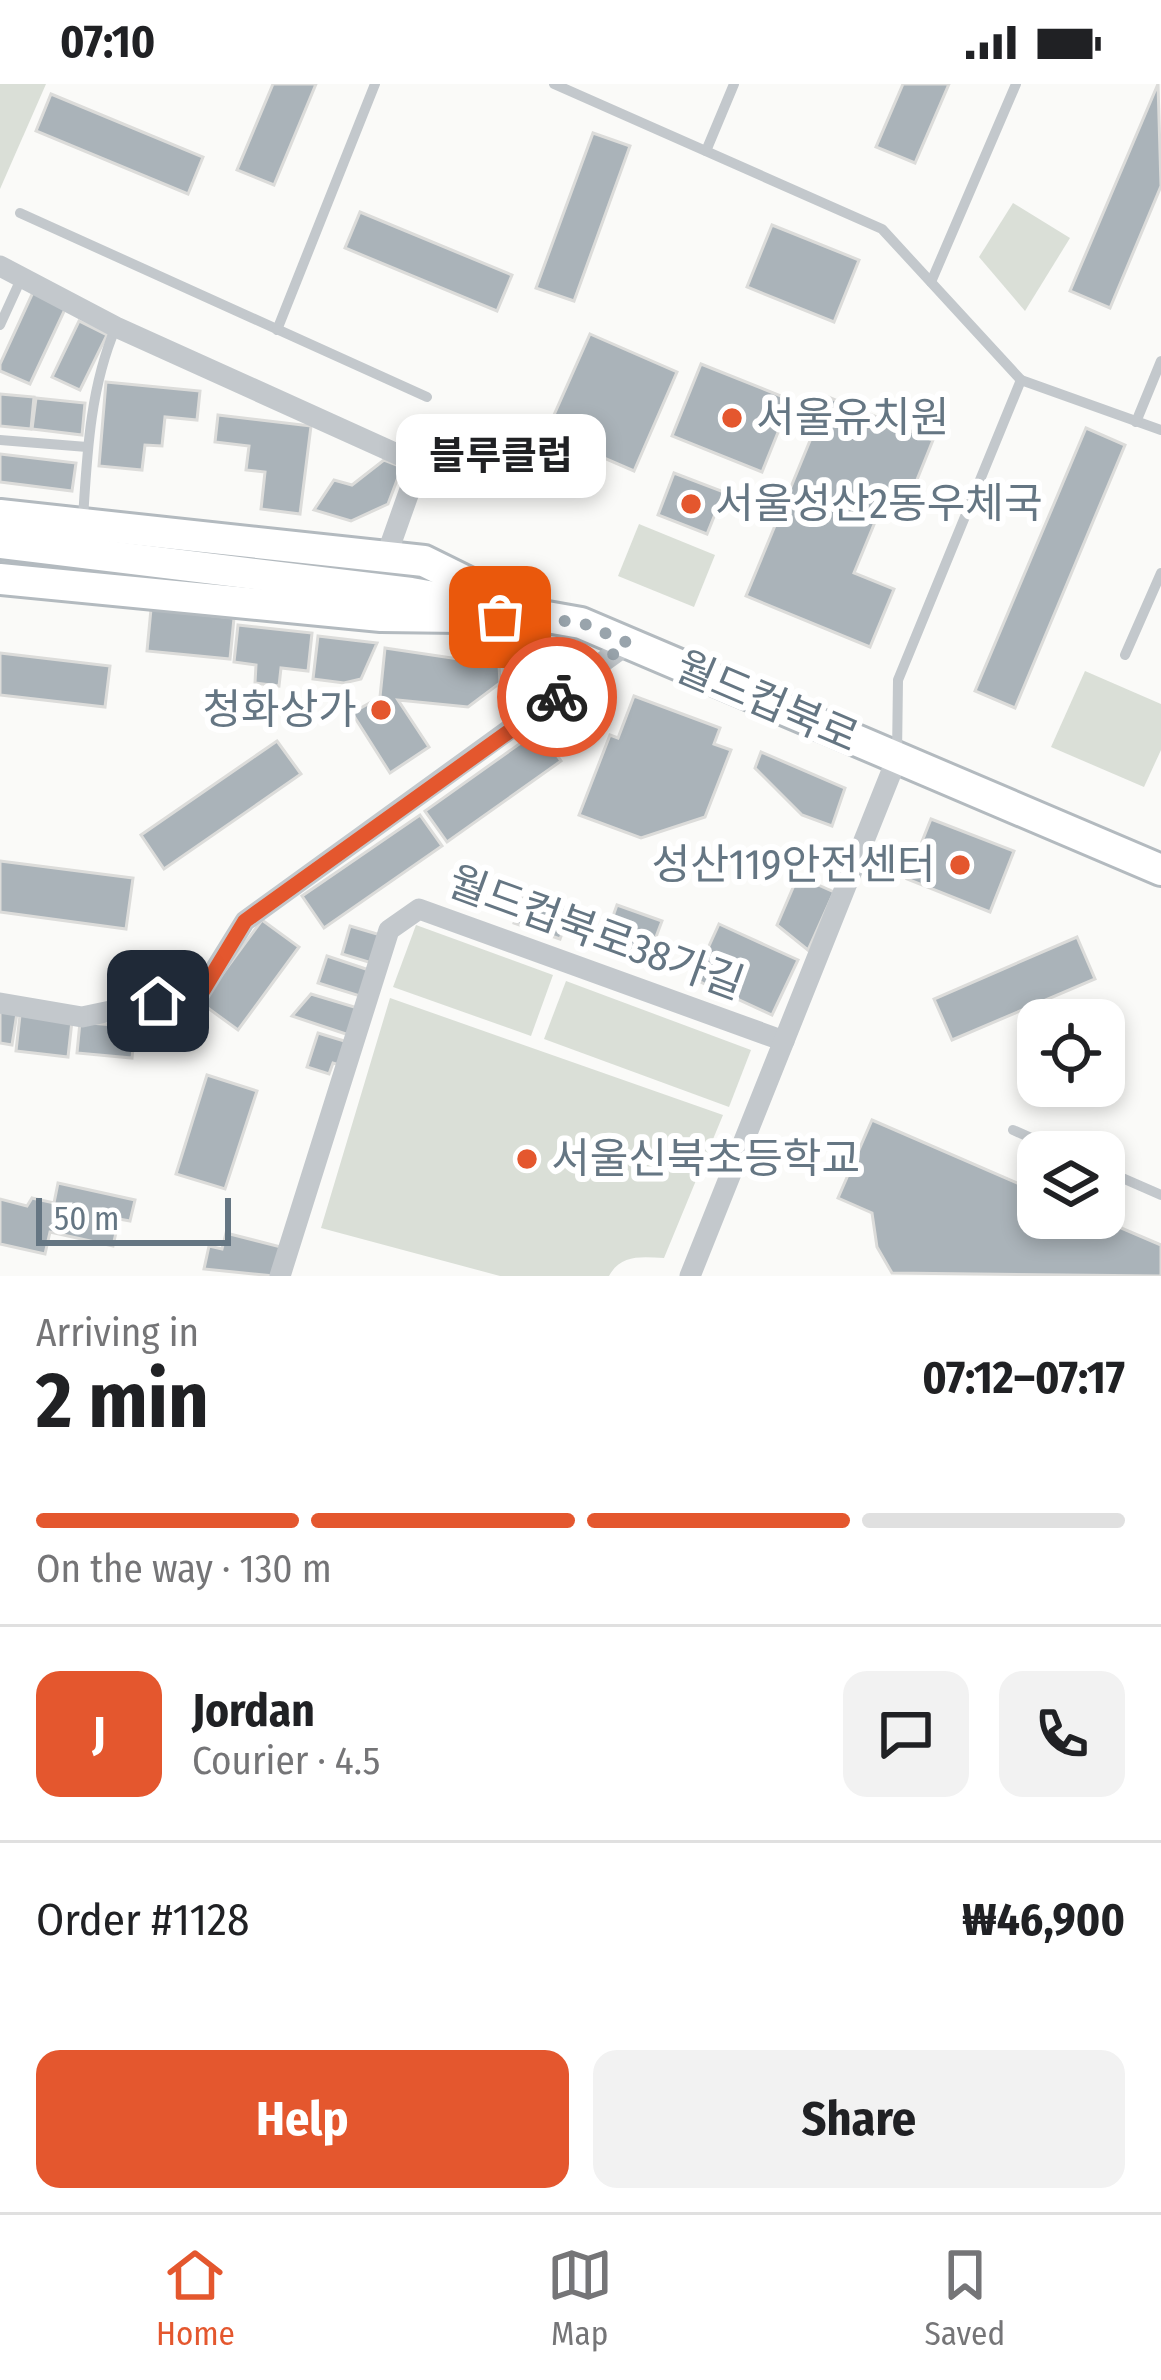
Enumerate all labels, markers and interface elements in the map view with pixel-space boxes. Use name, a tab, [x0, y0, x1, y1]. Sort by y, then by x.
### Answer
text: 07:10	[60, 15, 155, 69]
place label: 서울유치원	[756, 393, 949, 443]
marker: 서울유치원	[719, 405, 745, 431]
callout: 블루클럽	[395, 413, 605, 497]
text: 블루클럽	[429, 433, 573, 479]
place label: 서울성산2동우체국	[715, 479, 1043, 529]
marker: 서울성산2동우체국	[678, 491, 704, 517]
pin	[449, 566, 551, 668]
icon: bag	[467, 584, 533, 650]
courier	[497, 637, 617, 757]
street label: 월드컵북로	[668, 641, 866, 763]
icon: bike	[524, 664, 590, 730]
place label: 청화상가	[202, 685, 357, 735]
marker: 청화상가	[368, 697, 394, 723]
place label: 성산119안전센터	[652, 840, 936, 890]
marker: 성산119안전센터	[947, 852, 973, 878]
street label: 월드컵북로38가길	[442, 856, 750, 1010]
pin	[107, 950, 209, 1052]
icon: home	[125, 968, 191, 1034]
map controls	[1017, 999, 1125, 1239]
button: locate	[1017, 999, 1125, 1107]
button: layers	[1017, 1131, 1125, 1239]
place label: 서울신북초등학교	[551, 1134, 860, 1184]
marker: 서울신북초등학교	[514, 1146, 540, 1172]
scale bar	[36, 1192, 231, 1245]
text: 50 m	[54, 1199, 119, 1239]
text: Arriving in	[36, 1310, 199, 1356]
text: 07:12–07:17	[922, 1351, 1125, 1405]
text: 2 min	[36, 1354, 209, 1448]
text: On the way · 130 m	[36, 1546, 332, 1592]
button: chat	[843, 1671, 969, 1797]
button: phone	[999, 1671, 1125, 1797]
text: Jordan	[192, 1684, 315, 1738]
text: J	[92, 1707, 106, 1761]
text: Courier · 4.5	[192, 1738, 380, 1784]
text: Order #1128	[36, 1893, 249, 1947]
text: ₩46,900	[962, 1893, 1125, 1947]
button: Help	[36, 2050, 569, 2188]
button: Share	[593, 2050, 1125, 2188]
tab: Home	[156, 2242, 235, 2354]
tab: Map	[547, 2242, 613, 2354]
tab: Saved	[925, 2242, 1005, 2354]

